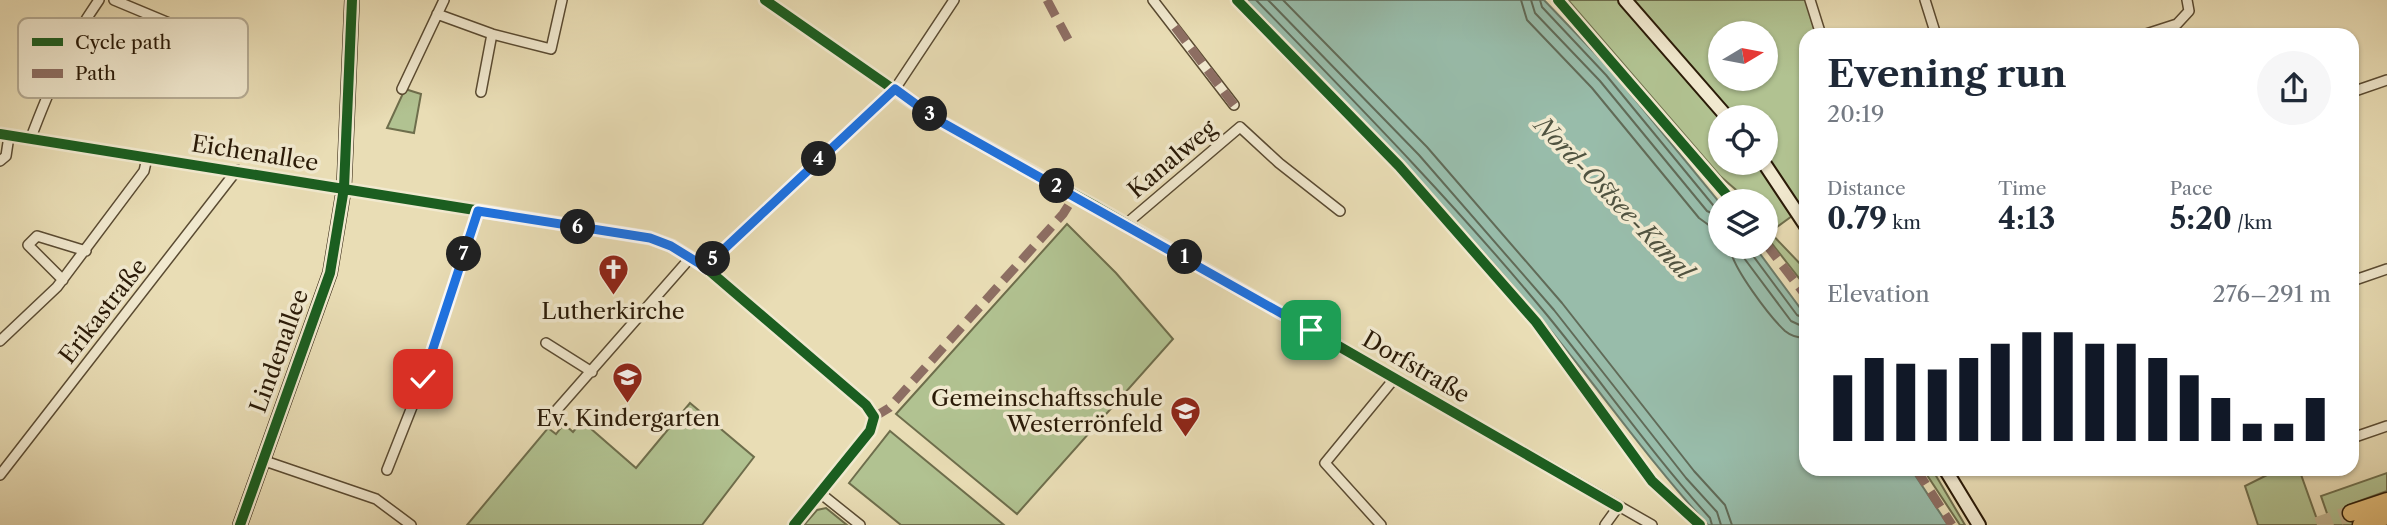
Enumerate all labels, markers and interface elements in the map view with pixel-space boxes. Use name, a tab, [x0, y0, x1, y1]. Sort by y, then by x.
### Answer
legend	[18, 18, 248, 98]
north arrow	[1708, 21, 1778, 91]
map controls	[1708, 21, 1778, 259]
text: Cycle path	[75, 31, 171, 54]
text: Evening run	[1827, 50, 2067, 97]
button: share	[2257, 51, 2331, 125]
text: Path	[75, 62, 116, 85]
pin: 3	[912, 96, 948, 132]
text: 20:19	[1827, 100, 1884, 128]
text: 3	[924, 102, 935, 125]
button: locate	[1708, 105, 1778, 175]
water label: Nord-Ostsee-Kanal	[1527, 109, 1701, 287]
street label: Kanalweg	[1122, 113, 1222, 204]
street label: Eichenallee	[190, 129, 320, 177]
pin: 4	[802, 142, 836, 176]
text: 4	[813, 147, 824, 170]
pin: 2	[1040, 168, 1074, 204]
text: 2	[1051, 174, 1062, 197]
text: Distance	[1827, 177, 1906, 200]
text: Time	[1998, 177, 2046, 200]
text: Pace	[2170, 177, 2213, 200]
button: layers	[1708, 189, 1778, 259]
text: 0.79	[1827, 200, 1887, 237]
text: 4:13	[1998, 200, 2055, 237]
text: 5:20	[2170, 200, 2232, 237]
pin: 6	[560, 210, 596, 244]
text: km	[1887, 211, 1921, 234]
text: /km	[2232, 211, 2273, 234]
text: 6	[572, 215, 583, 238]
pin: 7	[447, 236, 482, 272]
pin: 1	[1168, 240, 1202, 274]
text: 7	[459, 242, 468, 265]
pin: 5	[696, 242, 730, 276]
text: 1	[1180, 245, 1189, 268]
text: 5	[707, 247, 718, 270]
street label: Erikastraße	[53, 253, 153, 369]
church icon: Lutherkirche	[596, 253, 630, 297]
text: Elevation	[1827, 280, 1930, 308]
text: 276–291 m	[2212, 280, 2331, 308]
street label: Lindenallee	[244, 285, 314, 417]
place label: Lutherkirche	[541, 297, 685, 325]
pin	[1281, 300, 1341, 360]
icon: arrive	[1292, 311, 1330, 349]
street label: Dorfstraße	[1357, 325, 1475, 409]
pin	[393, 349, 453, 409]
icon: check	[404, 360, 442, 398]
school or university icon: Ev. Kindergarten	[611, 360, 645, 404]
place label: Gemeinschaftsschule Westerrönfeld	[931, 384, 1163, 438]
school or university icon: Gemeinschaftsschule Westerrönfeld	[1169, 394, 1203, 438]
place label: Ev. Kindergarten	[536, 404, 720, 432]

